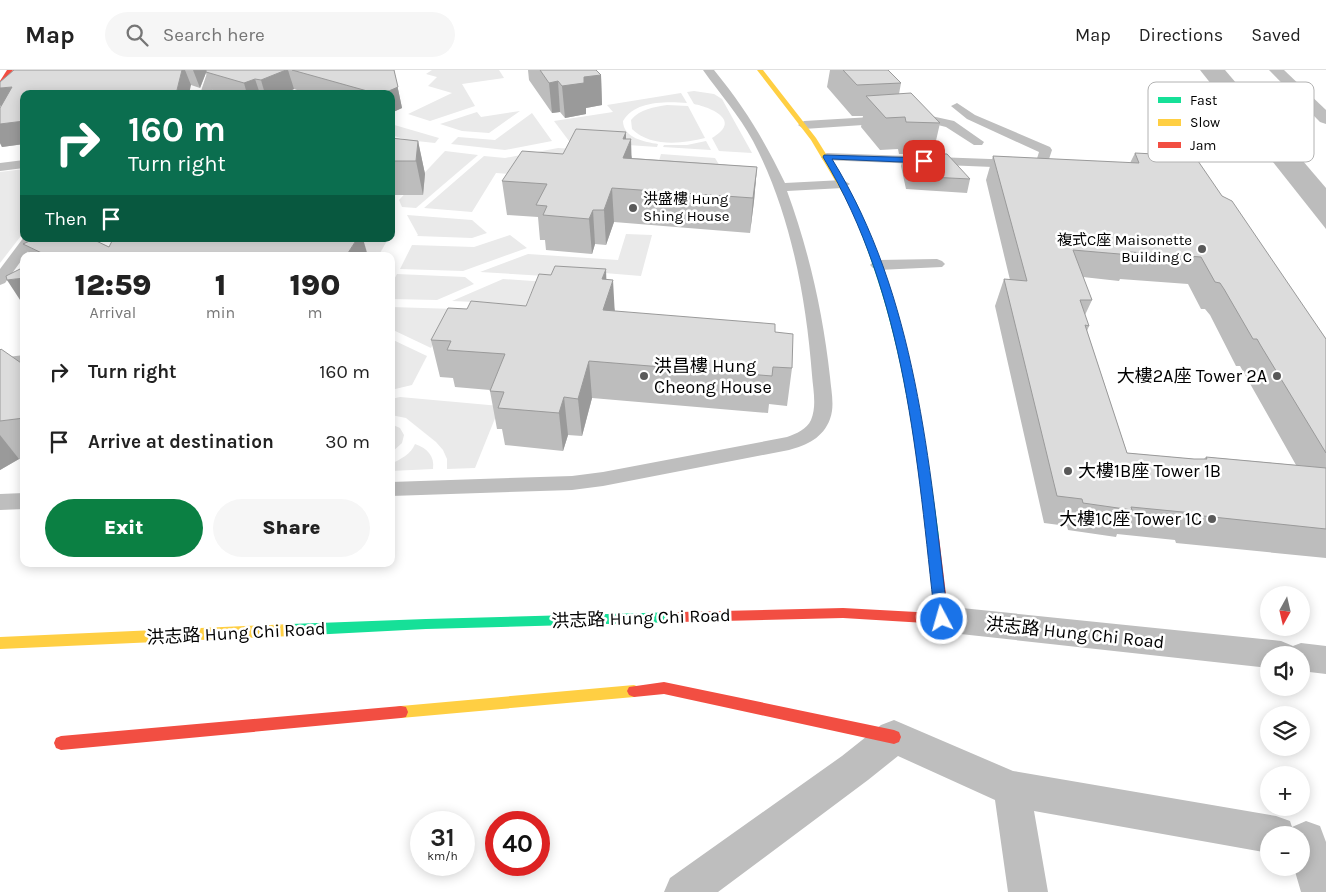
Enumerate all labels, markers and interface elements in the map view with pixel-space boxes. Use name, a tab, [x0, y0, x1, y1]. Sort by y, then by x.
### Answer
search box	[105, 12, 455, 57]
text: Map	[25, 21, 75, 49]
icon: search	[123, 21, 151, 49]
text: Search here	[163, 24, 265, 46]
text: Map	[1075, 24, 1111, 46]
text: Directions	[1139, 24, 1223, 46]
text: Saved	[1251, 24, 1301, 46]
legend	[1148, 82, 1314, 162]
text: Fast	[1190, 92, 1217, 109]
text: 160 m	[128, 109, 226, 150]
icon: right	[45, 110, 110, 175]
text: Slow	[1190, 114, 1220, 131]
text: Jam	[1190, 137, 1216, 154]
pin	[903, 140, 945, 182]
icon: arrive	[910, 147, 938, 175]
text: Turn right	[128, 151, 226, 177]
place label: 洪盛樓 Hung Shing House	[643, 190, 730, 225]
marker: 洪盛樓 Hung Shing House	[627, 202, 639, 214]
icon: arrive	[97, 205, 125, 233]
text: Then	[45, 208, 87, 230]
place label: 複式C座 Maisonette Building C	[1057, 231, 1192, 266]
marker: 複式C座 Maisonette Building C	[1196, 243, 1208, 255]
text: 12:59	[74, 267, 151, 303]
text: 1	[215, 267, 226, 303]
text: 190	[290, 267, 341, 303]
text: Arrival	[89, 303, 136, 322]
text: min	[206, 303, 235, 322]
text: m	[308, 303, 323, 322]
place label: 洪昌樓 Hung Cheong House	[654, 355, 772, 398]
icon: right	[45, 358, 73, 386]
text: Turn right	[88, 361, 177, 383]
text: 160 m	[319, 361, 370, 383]
place label: 大樓2A座 Tower 2A	[1117, 365, 1267, 387]
marker: 洪昌樓 Hung Cheong House	[638, 370, 650, 382]
marker: 大樓2A座 Tower 2A	[1271, 370, 1283, 382]
icon: arrive	[45, 428, 73, 456]
text: Arrive at destination	[88, 431, 274, 453]
text: 30 m	[325, 431, 370, 453]
place label: 大樓1B座 Tower 1B	[1078, 460, 1221, 482]
marker: 大樓1B座 Tower 1B	[1062, 465, 1074, 477]
button: Exit	[45, 499, 203, 557]
button: Share	[213, 499, 370, 557]
place label: 大樓1C座 Tower 1C	[1059, 508, 1202, 530]
marker: 大樓1C座 Tower 1C	[1206, 513, 1218, 525]
north arrow	[1260, 586, 1310, 636]
map controls	[1260, 586, 1310, 876]
position arrow	[915, 592, 967, 644]
street label: 洪志路 Hung Chi Road	[551, 604, 731, 632]
street label: 洪志路 Hung Chi Road	[985, 613, 1165, 653]
street label: 洪志路 Hung Chi Road	[146, 617, 326, 649]
button: sound	[1260, 646, 1310, 696]
button: layers	[1260, 706, 1310, 756]
button: +	[1260, 766, 1310, 816]
speed limit sign: 40	[485, 811, 550, 876]
text: 31	[430, 823, 455, 852]
button: −	[1260, 826, 1310, 876]
text: km/h	[427, 849, 458, 863]

